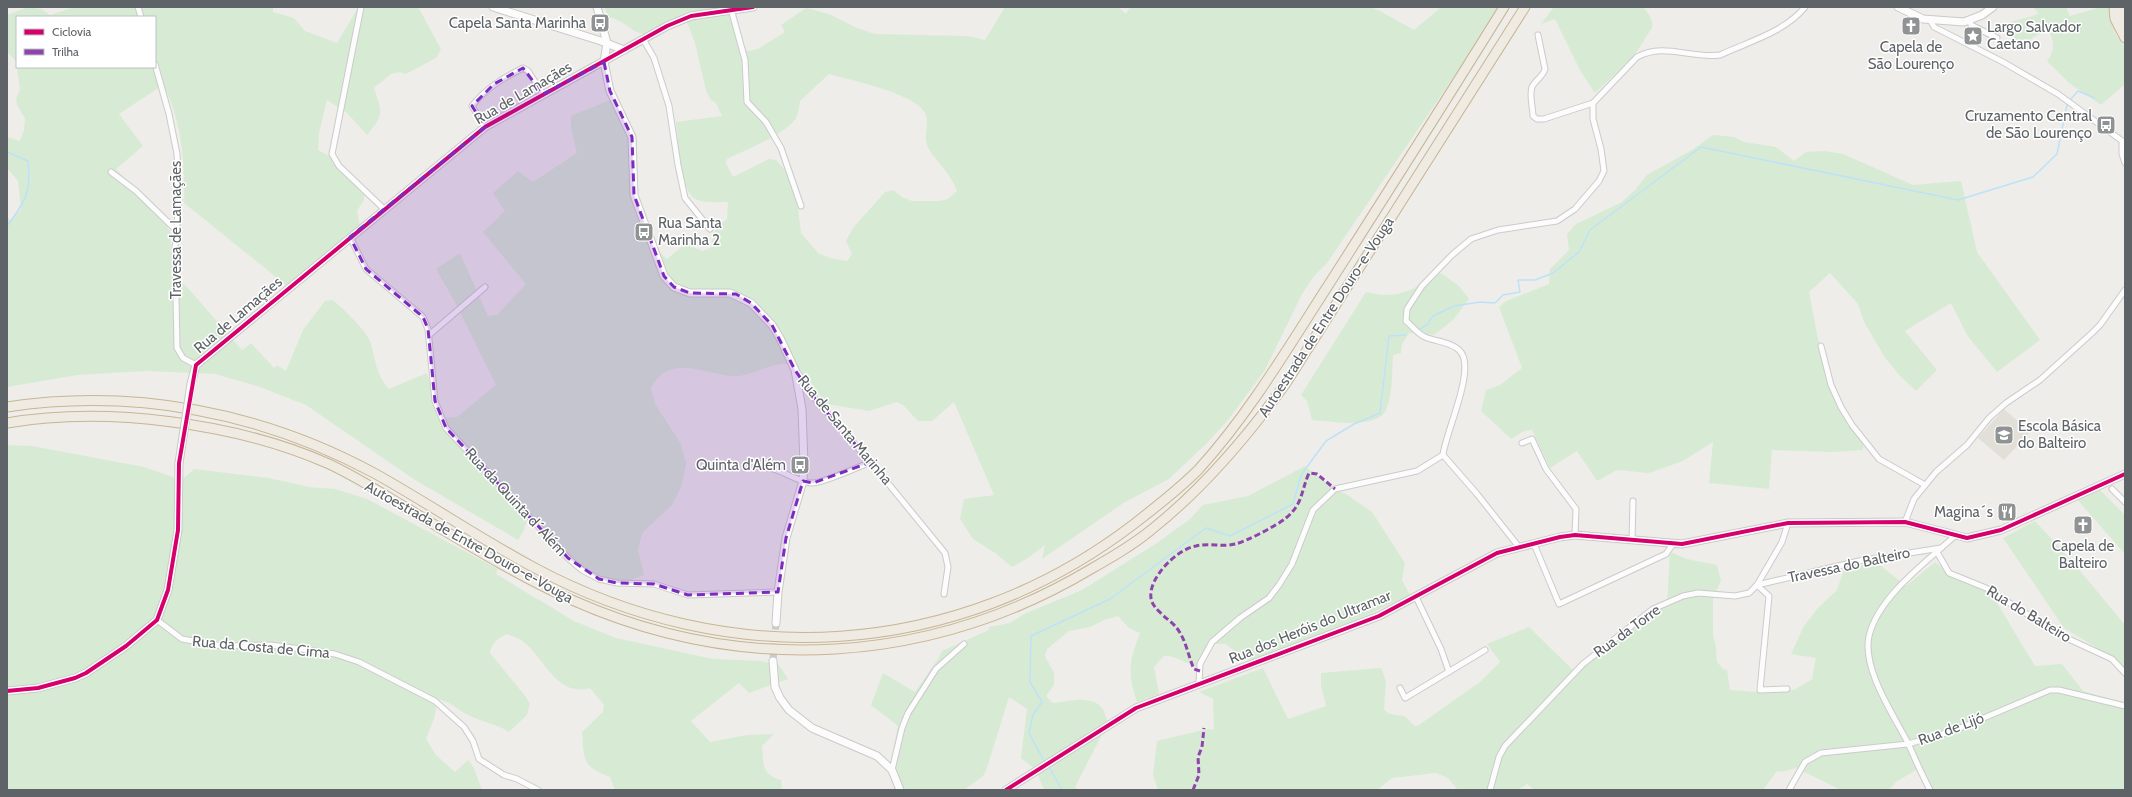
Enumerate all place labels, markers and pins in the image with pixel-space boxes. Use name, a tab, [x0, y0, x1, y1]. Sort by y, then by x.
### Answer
bus stop icon: Capela Santa Marinha	[589, 12, 611, 34]
place label: Capela Santa Marinha	[449, 14, 587, 32]
church icon: Capela de São Lourenço	[1900, 15, 1922, 37]
place label: Largo Salvador Caetano	[1987, 18, 2081, 53]
place icon: Largo Salvador Caetano	[1962, 25, 1984, 47]
place label: Capela de São Lourenço	[1868, 38, 1954, 73]
place label: Cruzamento Central de São Lourenço	[1965, 107, 2092, 142]
bus stop icon: Cruzamento Central de São Lourenço	[2095, 114, 2117, 136]
place label: Rua Santa Marinha 2	[658, 214, 723, 249]
bus stop icon: Rua Santa Marinha 2	[633, 221, 655, 243]
place label: Escola Básica do Balteiro	[2018, 417, 2102, 452]
school or university icon: Escola Básica do Balteiro	[1993, 424, 2015, 446]
bus stop icon: Quinta d'Além	[789, 454, 811, 476]
place label: Quinta d'Além	[696, 456, 786, 474]
restaurant icon: Magina´s	[1996, 501, 2018, 523]
place label: Magina´s	[1934, 503, 1993, 521]
church icon: Capela de Balteiro	[2072, 514, 2094, 536]
place label: Capela de Balteiro	[2052, 537, 2115, 572]

